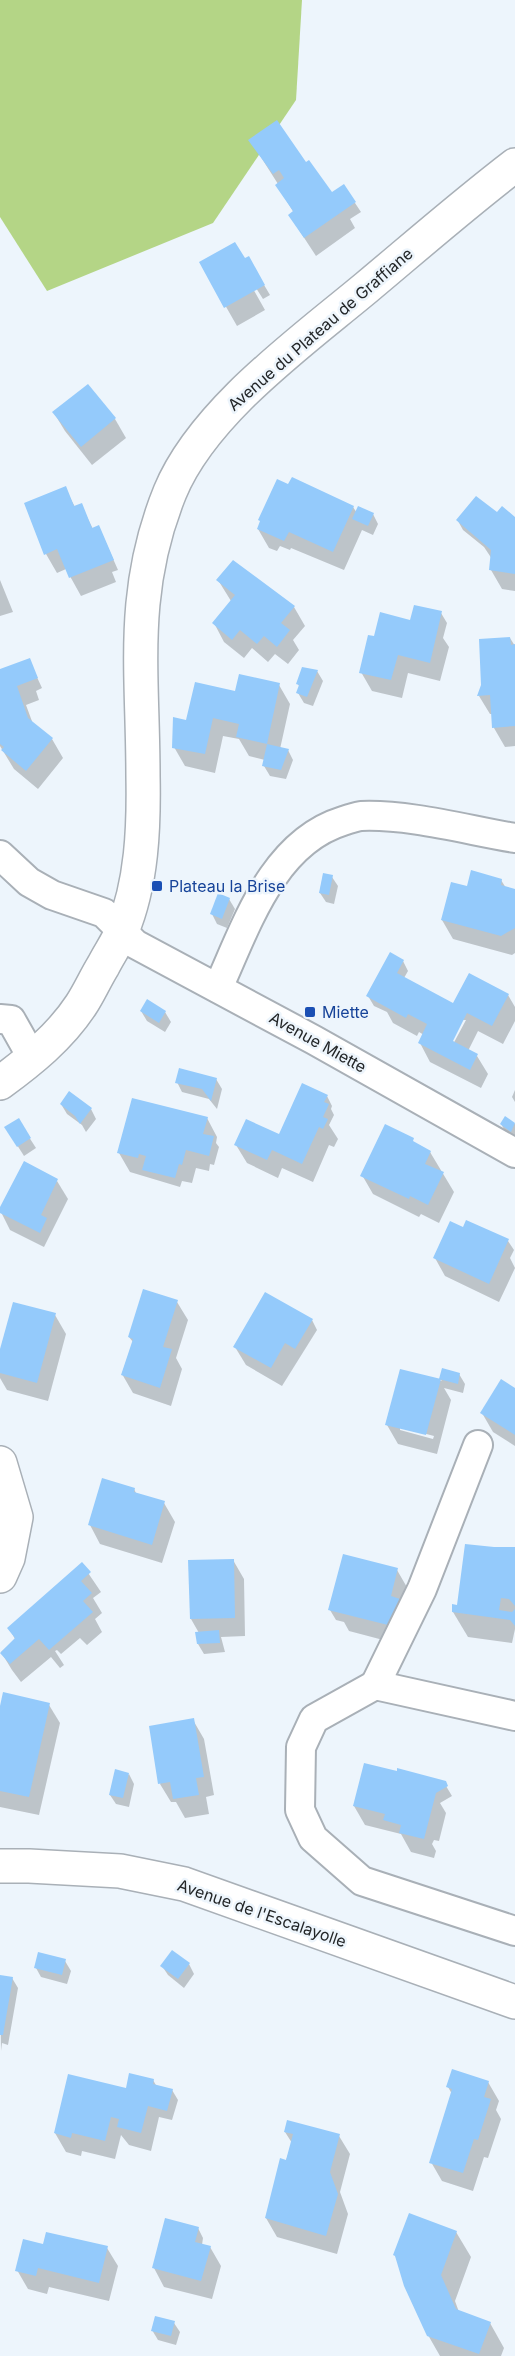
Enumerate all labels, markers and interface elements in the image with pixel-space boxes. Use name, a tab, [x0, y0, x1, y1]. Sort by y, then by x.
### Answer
street label: Avenue du Plateau de Graffiane	[223, 243, 417, 415]
place label: Plateau la Brise	[169, 876, 285, 896]
marker: Plateau la Brise	[150, 879, 164, 893]
place label: Miette	[322, 1002, 369, 1022]
marker: Miette	[303, 1005, 317, 1019]
street label: Avenue Miette	[266, 1007, 370, 1077]
street label: Avenue de l'Escalayolle	[175, 1875, 349, 1951]

